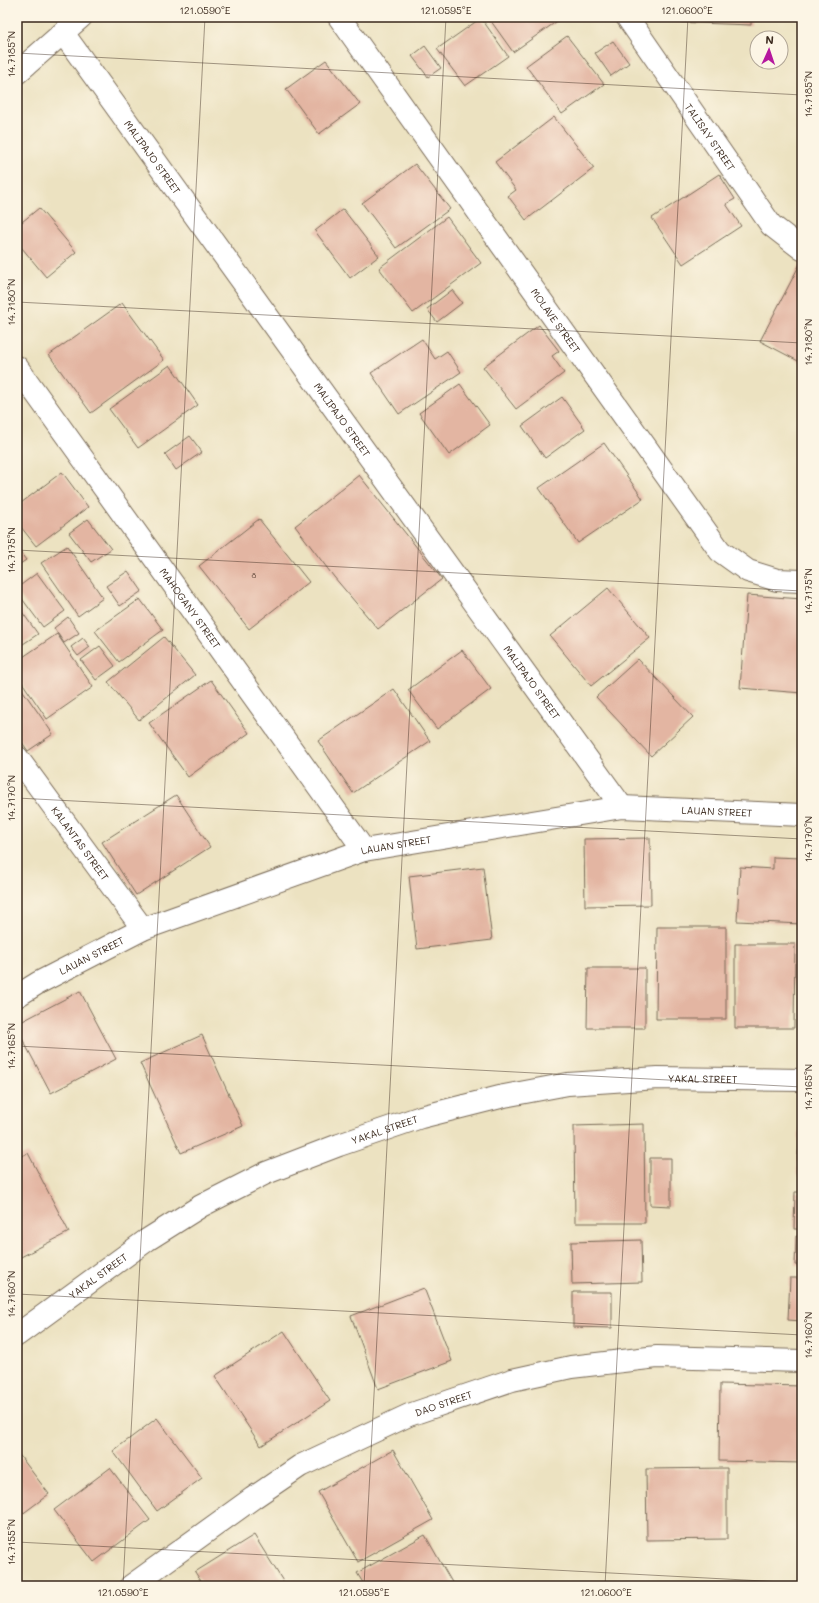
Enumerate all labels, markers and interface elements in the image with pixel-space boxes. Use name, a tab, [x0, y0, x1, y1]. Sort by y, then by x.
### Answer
text: 121.0590°E	[179, 3, 231, 17]
text: 121.0595°E	[421, 3, 472, 17]
text: 121.0600°E	[661, 3, 713, 17]
north arrow	[749, 30, 789, 70]
text: 14.7185°N	[4, 31, 18, 77]
text: N	[765, 32, 774, 47]
text: 14.7185°N	[801, 71, 815, 117]
street label: TALISAY STREET	[682, 101, 739, 174]
street label: MALIPAJO STREET	[121, 117, 184, 197]
text: 14.7180°N	[4, 279, 18, 325]
street label: MOLAVE STREET	[528, 285, 584, 356]
text: 14.7180°N	[801, 319, 815, 365]
street label: MALIPAJO STREET	[311, 380, 374, 460]
text: 14.7175°N	[4, 527, 18, 573]
street label: MAHOGANY STREET	[157, 565, 224, 652]
text: 14.7175°N	[801, 568, 815, 614]
house number: 8	[252, 570, 257, 580]
street label: MALIPAJO STREET	[501, 643, 564, 723]
text: 14.7170°N	[4, 775, 18, 821]
street label: KALANTAS STREET	[48, 803, 112, 884]
street label: LAUAN STREET	[681, 803, 753, 820]
text: 14.7170°N	[801, 816, 815, 862]
street label: LAUAN STREET	[359, 832, 433, 858]
street label: LAUAN STREET	[57, 933, 127, 978]
text: 14.7165°N	[4, 1023, 18, 1069]
text: 14.7165°N	[801, 1064, 815, 1110]
street label: YAKAL STREET	[668, 1071, 738, 1086]
street label: YAKAL STREET	[349, 1111, 420, 1147]
street label: YAKAL STREET	[65, 1250, 130, 1302]
text: 14.7160°N	[4, 1271, 18, 1317]
text: 14.7160°N	[801, 1312, 815, 1358]
street label: DAO STREET	[413, 1387, 474, 1420]
text: 14.7155°N	[4, 1519, 18, 1565]
text: 121.0590°E	[97, 1585, 149, 1599]
text: 121.0595°E	[339, 1585, 390, 1599]
text: 121.0600°E	[580, 1585, 632, 1599]

